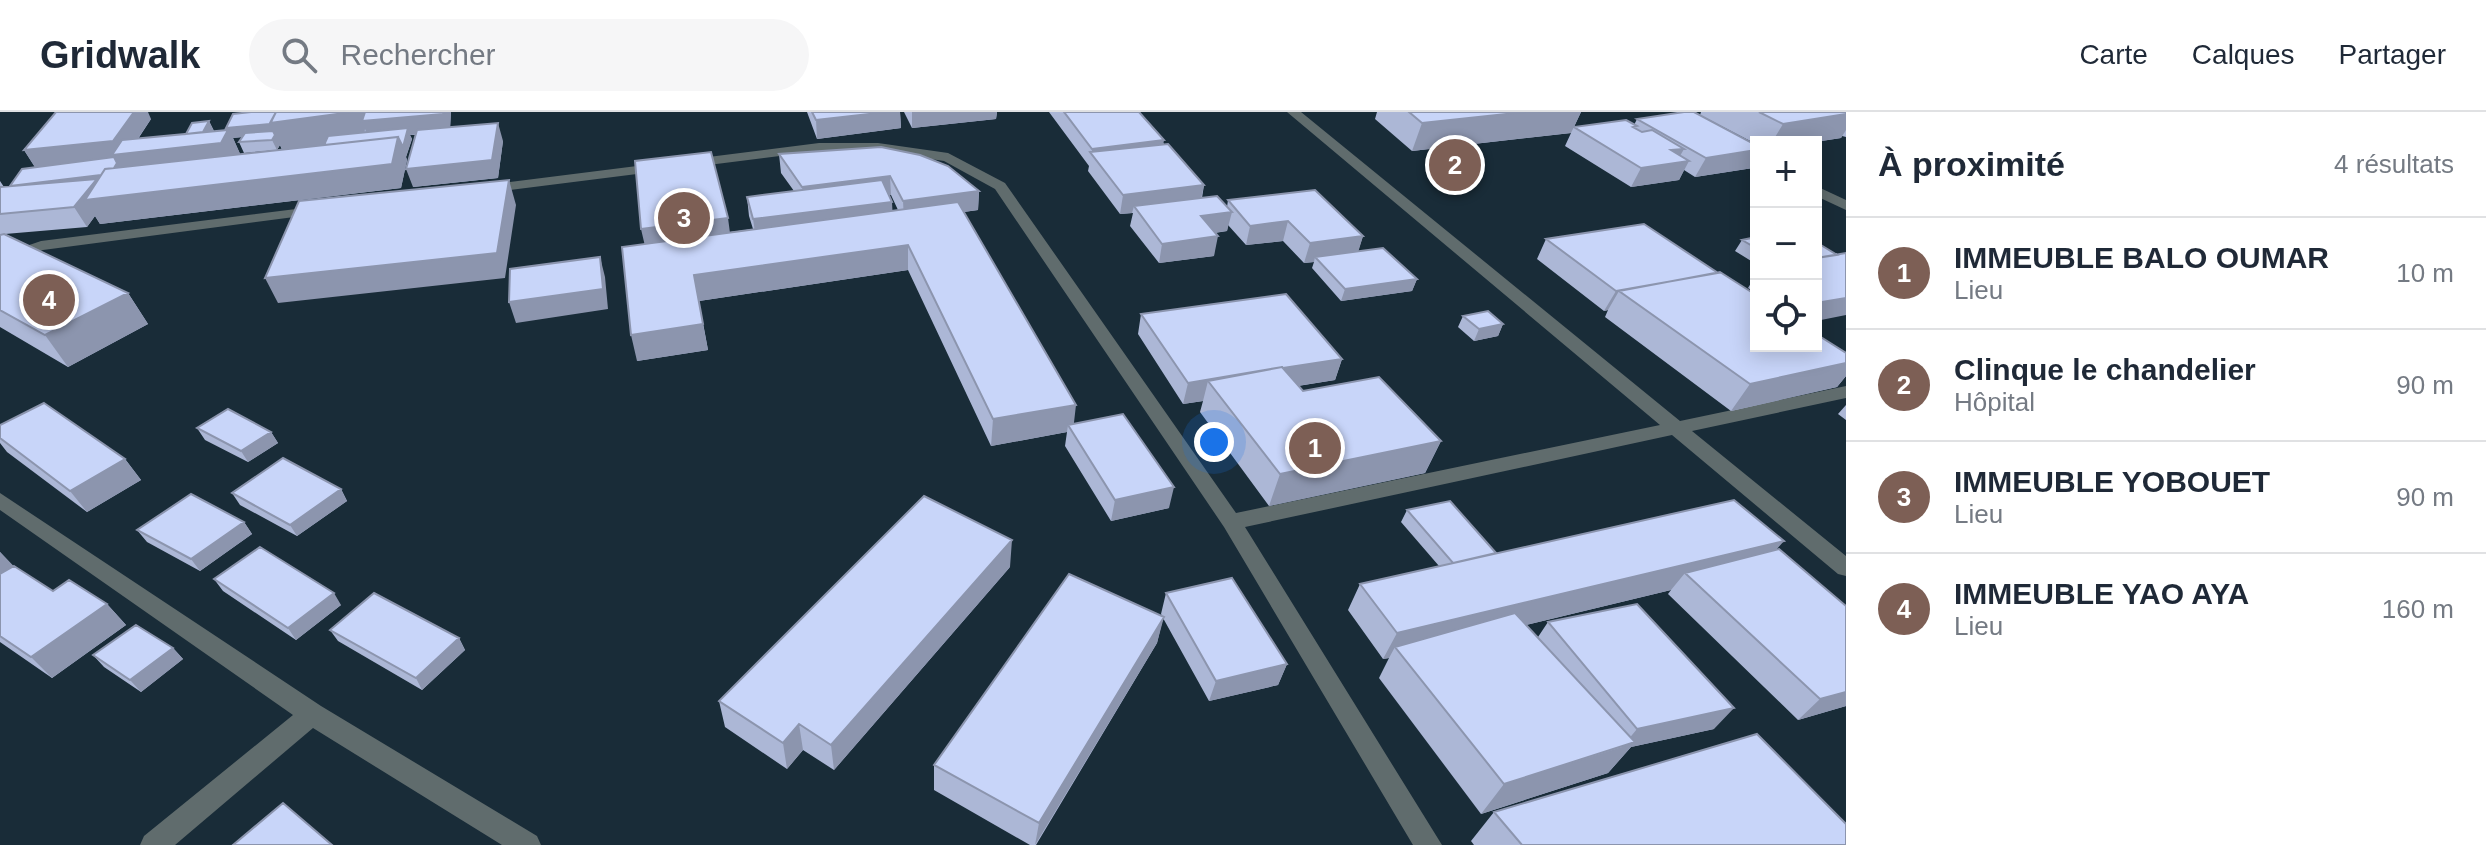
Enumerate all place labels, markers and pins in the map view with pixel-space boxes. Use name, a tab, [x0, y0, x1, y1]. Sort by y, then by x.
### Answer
pin: 2	[1429, 135, 1481, 195]
pin: 3	[658, 188, 710, 248]
pin: 4	[23, 270, 75, 330]
pin: 1	[1289, 418, 1341, 478]

